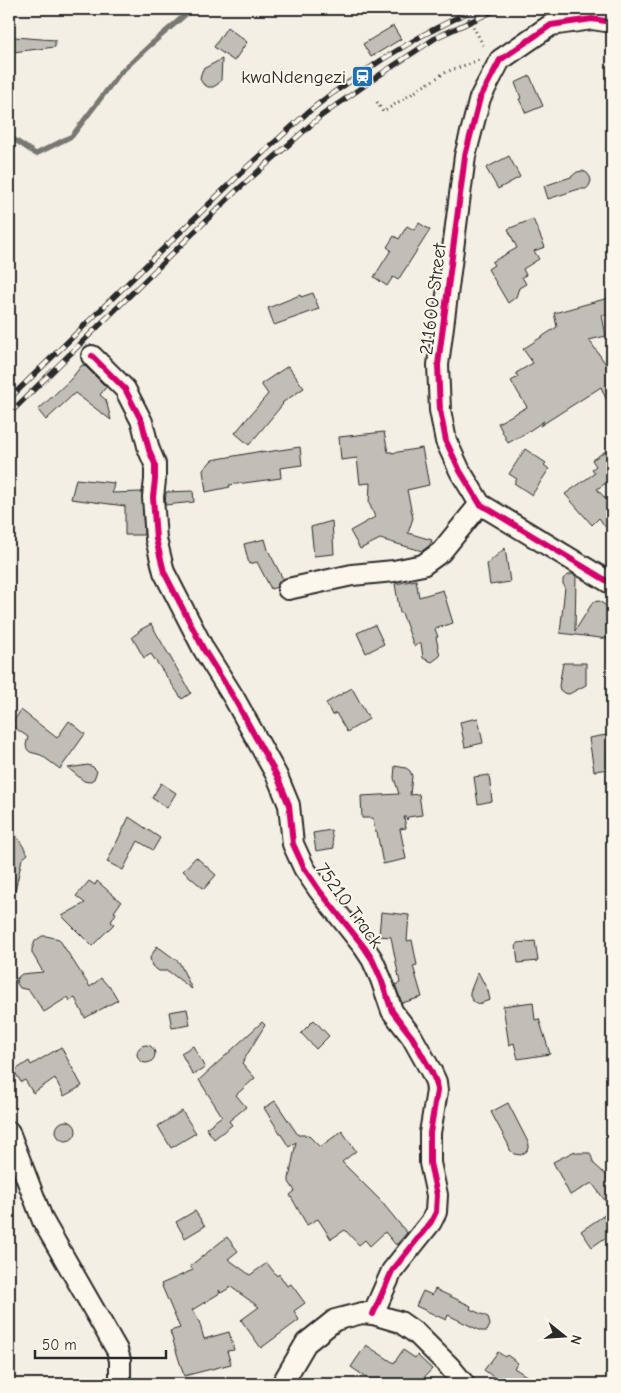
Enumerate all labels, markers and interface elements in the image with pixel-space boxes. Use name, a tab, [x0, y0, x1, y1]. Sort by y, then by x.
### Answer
station icon: kwaNdengezi	[350, 64, 374, 88]
place label: kwaNdengezi	[241, 66, 346, 88]
street label: 211600 Street	[415, 241, 451, 356]
street label: 75210 Track	[311, 859, 388, 953]
north arrow	[538, 1310, 588, 1360]
scale bar	[35, 1328, 166, 1360]
text: N	[566, 1333, 585, 1347]
text: 50 m	[42, 1336, 77, 1354]

